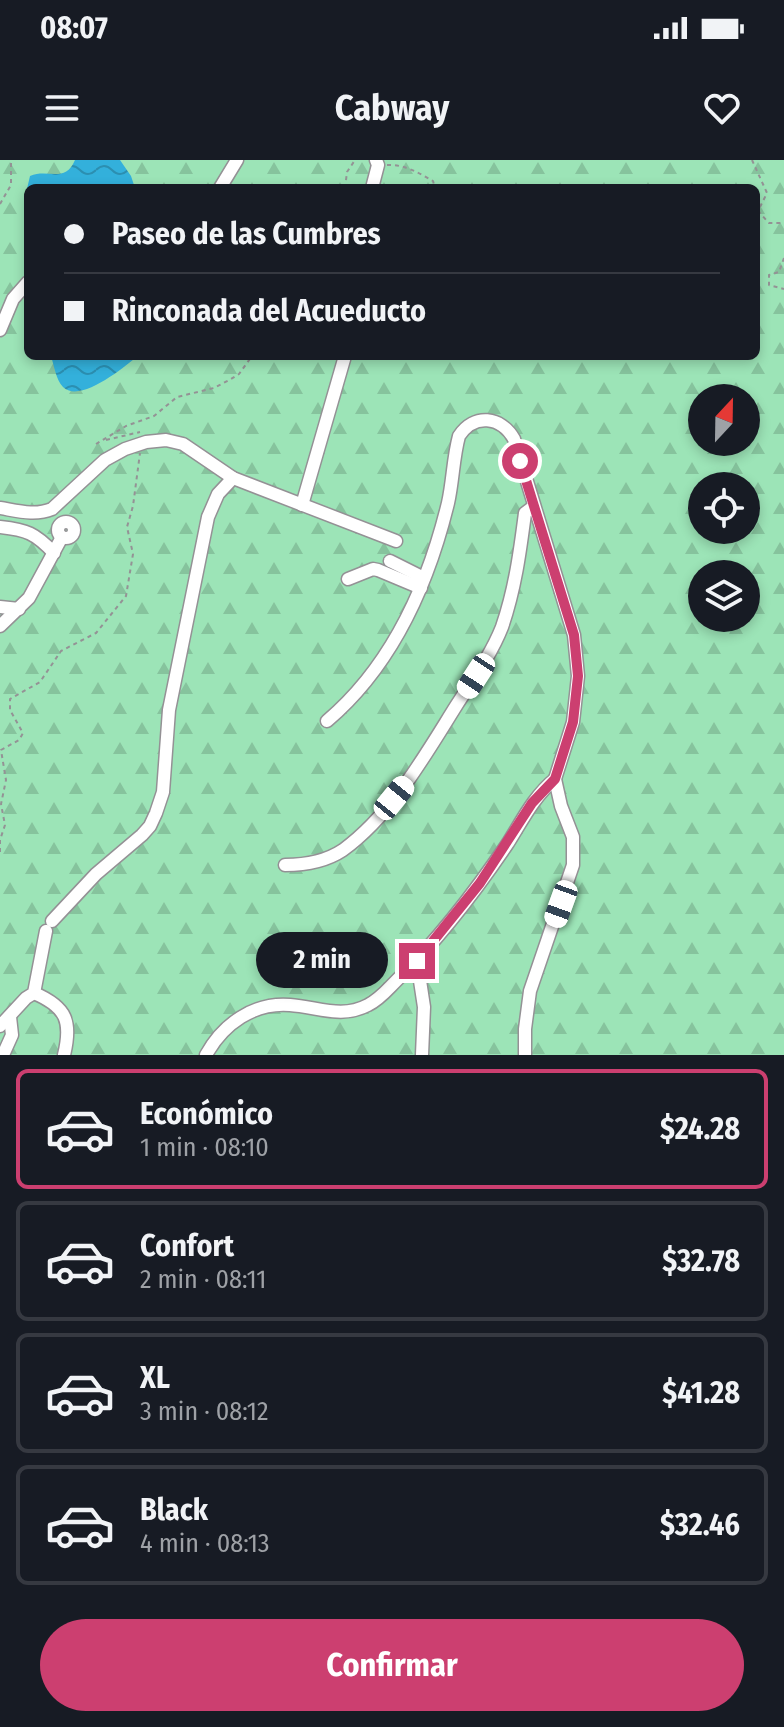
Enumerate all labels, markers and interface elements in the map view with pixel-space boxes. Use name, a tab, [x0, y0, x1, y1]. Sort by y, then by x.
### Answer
text: 08:07	[40, 10, 108, 46]
icon: menu	[40, 86, 84, 130]
text: Cabway	[335, 86, 449, 130]
icon: heart	[700, 86, 744, 130]
text: Paseo de las Cumbres	[112, 216, 381, 252]
text: Rinconada del Acueducto	[112, 293, 426, 329]
north arrow	[688, 384, 760, 456]
map controls	[688, 384, 760, 632]
route start	[502, 443, 538, 479]
button: locate	[688, 472, 760, 544]
button: layers	[688, 560, 760, 632]
car	[453, 649, 499, 703]
car	[370, 772, 418, 824]
car	[542, 877, 580, 931]
callout: 2 min	[257, 933, 389, 989]
route end	[399, 943, 435, 979]
text: 2 min	[293, 944, 351, 975]
icon: car	[44, 1093, 116, 1165]
text: Económico	[140, 1096, 273, 1132]
text: $24.28	[660, 1111, 740, 1147]
text: 1 min · 08:10	[140, 1132, 269, 1163]
icon: car	[44, 1225, 116, 1297]
text: Confort	[140, 1228, 234, 1264]
text: $32.78	[662, 1243, 740, 1279]
text: 2 min · 08:11	[140, 1264, 266, 1295]
icon: car	[44, 1357, 116, 1429]
text: XL	[140, 1360, 170, 1396]
text: $41.28	[662, 1375, 740, 1411]
text: 3 min · 08:12	[140, 1396, 268, 1427]
icon: car	[44, 1489, 116, 1561]
text: Black	[140, 1492, 208, 1528]
text: $32.46	[660, 1507, 740, 1543]
text: 4 min · 08:13	[140, 1528, 270, 1559]
button: Confirmar	[40, 1619, 744, 1711]

